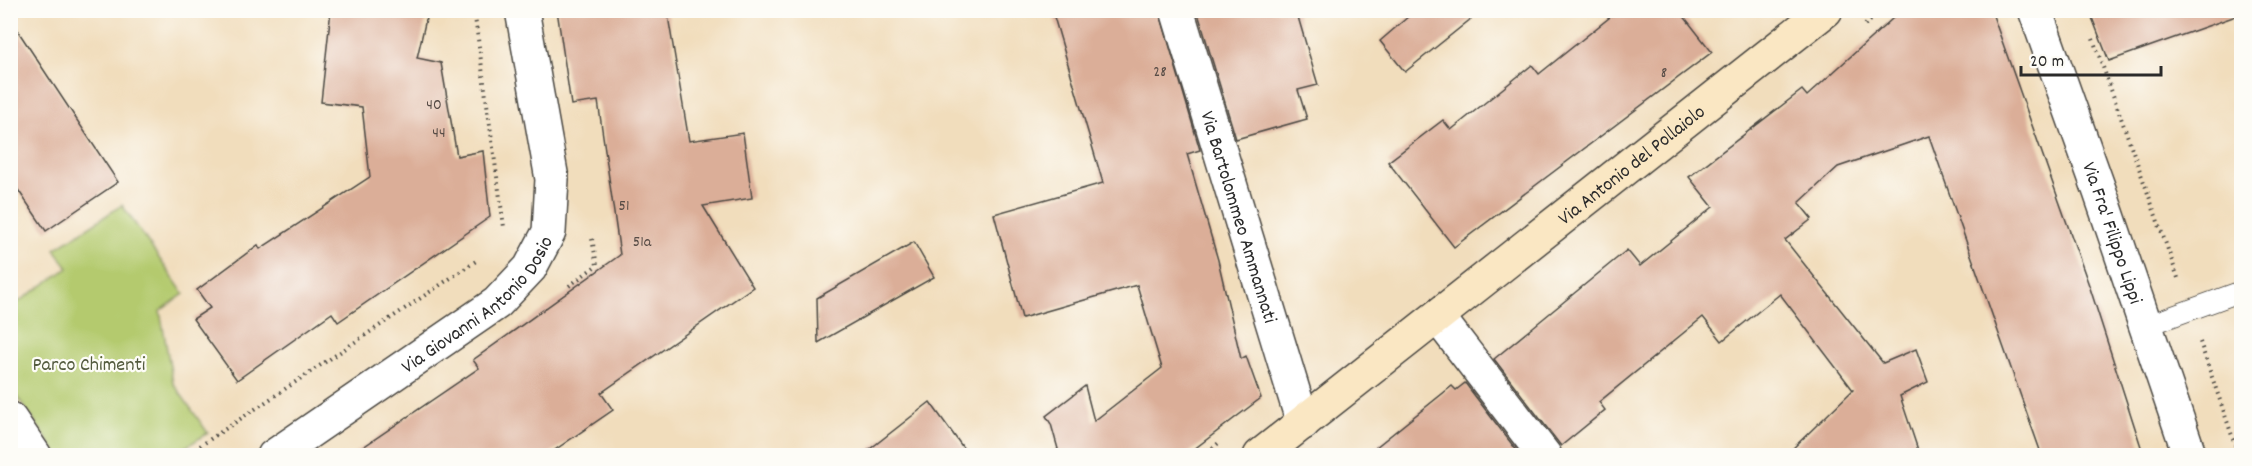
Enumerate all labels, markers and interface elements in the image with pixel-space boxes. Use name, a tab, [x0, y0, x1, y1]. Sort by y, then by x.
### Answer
scale bar	[2021, 39, 2160, 77]
text: 20 m	[2030, 50, 2064, 75]
house number: 28	[1153, 61, 1167, 84]
house number: 8	[1661, 62, 1667, 85]
house number: 40	[426, 94, 442, 117]
street label: Via Antonio del Pollaiolo	[1553, 99, 1712, 233]
street label: Via Bartolommeo Ammannati	[1192, 108, 1283, 327]
house number: 44	[432, 122, 446, 145]
street label: Via Fra' Filippo Lippi	[2073, 159, 2148, 309]
house number: 51	[619, 195, 629, 218]
house number: 51a	[633, 231, 652, 254]
street label: Via Giovanni Antonio Dosio	[397, 232, 562, 382]
park label: Parco Chimenti	[33, 352, 146, 380]

